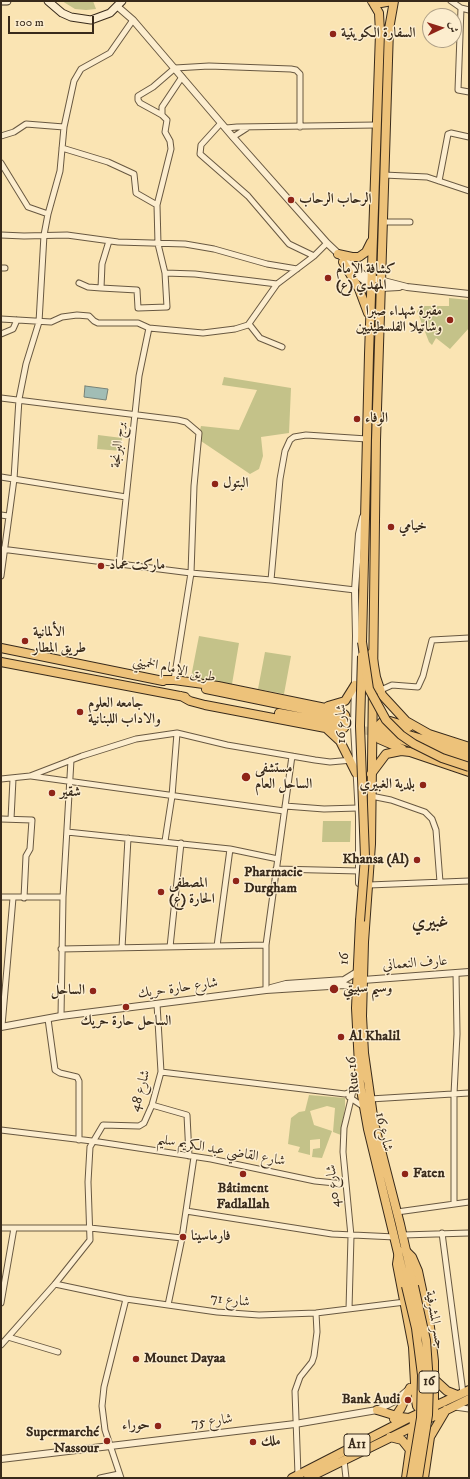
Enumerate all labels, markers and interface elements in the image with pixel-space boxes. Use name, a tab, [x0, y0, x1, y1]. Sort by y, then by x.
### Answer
scale bar	[10, 8, 96, 34]
north arrow	[422, 8, 462, 48]
text: 100 m	[15, 15, 44, 30]
text: ش	[446, 21, 460, 33]
place label: السفارة الكويتية	[341, 26, 416, 42]
marker: السفارة الكويتية	[328, 29, 338, 39]
place label: الرحاب الرحاب	[299, 192, 372, 208]
marker: الرحاب الرحاب	[286, 195, 296, 205]
place label: كشافة الإمام المهدي (ع)	[336, 262, 396, 294]
marker: كشافة الإمام المهدي (ع)	[323, 273, 333, 283]
place label: مقبرة شهداء صبرا وشاتيلا الفلسطينيين	[356, 304, 442, 336]
marker: مقبرة شهداء صبرا وشاتيلا الفلسطينيين	[445, 315, 455, 325]
place label: الوفاء	[365, 411, 388, 427]
marker: الوفاء	[352, 414, 362, 424]
street label: برج البرنجة	[108, 421, 130, 469]
place label: البتول	[223, 476, 249, 492]
marker: البتول	[210, 479, 220, 489]
place label: خيامي	[399, 519, 427, 535]
marker: خيامي	[386, 522, 396, 532]
place label: ماركت عماد	[109, 558, 165, 574]
marker: ماركت عماد	[96, 561, 106, 571]
place label: الألمانية طريق المطار	[33, 625, 86, 658]
marker: الألمانية طريق المطار	[20, 636, 30, 646]
street label: طريق الإمام الخميني	[131, 653, 217, 687]
place label: جامعه العلوم والاداب اللبنانية	[88, 696, 161, 728]
street label: شارع 16	[334, 704, 350, 744]
marker: جامعه العلوم والاداب اللبنانية	[75, 707, 85, 717]
place label: مستشفى الساحل العام	[255, 761, 312, 794]
marker: مستشفى الساحل العام	[240, 771, 252, 783]
place label: بلدية الغبيري	[360, 777, 415, 793]
marker: بلدية الغبيري	[418, 780, 428, 790]
place label: شقير	[60, 785, 81, 801]
marker: شقير	[47, 788, 57, 798]
place label: Khansa (Al)	[342, 852, 409, 868]
marker: Khansa (Al)	[412, 855, 422, 865]
place label: Pharmacie Durgham	[244, 865, 303, 898]
place label: المصطفى الحارة (ع)	[169, 876, 215, 908]
marker: Pharmacie Durgham	[231, 876, 241, 886]
marker: المصطفى الحارة (ع)	[156, 887, 166, 897]
district label: غبيري	[412, 912, 448, 934]
street label: 16	[336, 952, 354, 966]
street label: عارف النعماني	[382, 953, 448, 975]
street label: شارع حارة حريك	[137, 975, 219, 1003]
place label: وسيم سبيتي	[343, 981, 392, 997]
place label: الساحل	[51, 983, 85, 999]
marker: وسيم سبيتي	[328, 983, 340, 995]
marker: الساحل	[88, 986, 98, 996]
marker: الساحل حارة حريك	[121, 1002, 131, 1012]
place label: الساحل حارة حريك	[81, 1014, 171, 1030]
place label: Al Khalil	[349, 1029, 400, 1045]
marker: Al Khalil	[336, 1032, 346, 1042]
street label: Rue 16	[344, 1056, 364, 1094]
street label: شارع 48	[127, 1068, 155, 1114]
street label: شارع 16	[371, 1111, 395, 1153]
street label: شارع القاضي عبد الكريم سليم	[156, 1131, 286, 1171]
street label: شارع 40	[323, 1164, 345, 1208]
place label: Faten	[413, 1166, 445, 1182]
marker: Bâtiment Fadlallah	[238, 1169, 248, 1179]
marker: Faten	[400, 1169, 410, 1179]
place label: Bâtiment Fadlallah	[217, 1181, 269, 1214]
place label: فارماسينا	[191, 1229, 231, 1245]
marker: فارماسينا	[178, 1232, 188, 1242]
street label: جسر المشرفية	[421, 1289, 447, 1351]
street label: شارع 71	[209, 1291, 251, 1311]
place label: Mounet Dayaa	[144, 1351, 226, 1367]
marker: Mounet Dayaa	[131, 1354, 141, 1364]
road number: 16	[419, 1371, 439, 1393]
place label: Bank Audi	[342, 1392, 400, 1408]
marker: Bank Audi	[403, 1395, 413, 1405]
street label: شارع 75	[190, 1411, 234, 1433]
place label: حوراء	[122, 1418, 150, 1434]
marker: حوراء	[153, 1421, 163, 1431]
place label: Supermarché Nassour	[26, 1425, 99, 1458]
place label: ملك	[261, 1434, 281, 1450]
road number: A11	[344, 1434, 370, 1456]
marker: Supermarché Nassour	[102, 1436, 112, 1446]
marker: ملك	[248, 1437, 258, 1447]

